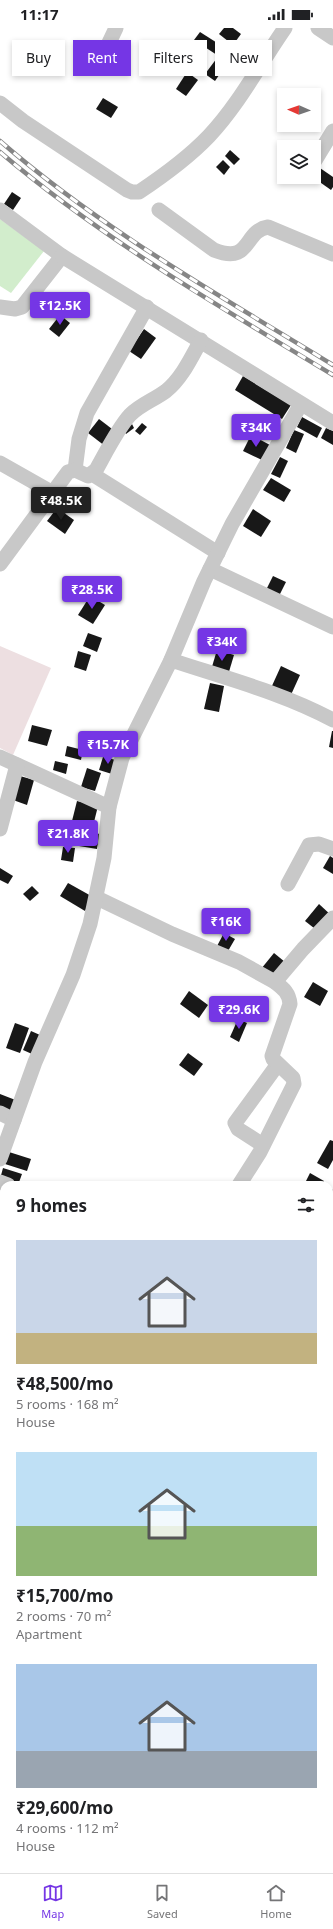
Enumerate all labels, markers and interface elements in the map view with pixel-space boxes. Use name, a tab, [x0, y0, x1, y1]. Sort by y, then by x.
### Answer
text: 11:17	[20, 4, 59, 24]
chip: Buy	[12, 40, 65, 76]
chip: Rent	[73, 40, 131, 76]
chip: Filters	[139, 40, 207, 76]
chip: New	[215, 40, 272, 76]
north arrow	[277, 88, 321, 132]
map controls	[277, 88, 321, 184]
button: layers	[277, 140, 321, 184]
pin: ₹12.5K	[27, 292, 93, 326]
text: ₹12.5K	[39, 296, 81, 314]
pin: ₹34K	[232, 414, 280, 448]
text: ₹34K	[241, 418, 271, 436]
pin: ₹48.5K	[28, 487, 94, 521]
text: ₹48.5K	[40, 491, 82, 509]
pin: ₹28.5K	[59, 576, 125, 610]
text: ₹28.5K	[71, 580, 113, 598]
pin: ₹34K	[198, 628, 246, 662]
text: ₹34K	[207, 632, 237, 650]
pin: ₹15.7K	[75, 731, 141, 765]
text: ₹15.7K	[87, 735, 129, 753]
pin: ₹21.8K	[35, 820, 101, 854]
text: ₹21.8K	[47, 824, 89, 842]
pin: ₹16K	[202, 908, 250, 942]
text: ₹16K	[211, 912, 241, 930]
pin: ₹29.6K	[206, 996, 272, 1030]
text: ₹29.6K	[218, 1000, 260, 1018]
text: 9 homes	[16, 1194, 87, 1217]
icon: filters	[295, 1194, 317, 1216]
icon: home	[131, 1266, 203, 1338]
text: ₹48,500/mo	[16, 1372, 113, 1395]
text: 5 rooms · 168 m²	[16, 1395, 119, 1413]
text: House	[16, 1413, 55, 1431]
icon: home	[131, 1478, 203, 1550]
text: ₹15,700/mo	[16, 1584, 113, 1607]
text: 2 rooms · 70 m²	[16, 1607, 111, 1625]
text: Apartment	[16, 1625, 82, 1643]
icon: home	[131, 1690, 203, 1762]
text: ₹29,600/mo	[16, 1796, 113, 1819]
text: 4 rooms · 112 m²	[16, 1819, 119, 1837]
text: House	[16, 1837, 55, 1855]
tab: Map	[41, 1882, 64, 1921]
tab: Saved	[147, 1882, 178, 1921]
tab: Home	[260, 1882, 292, 1921]

